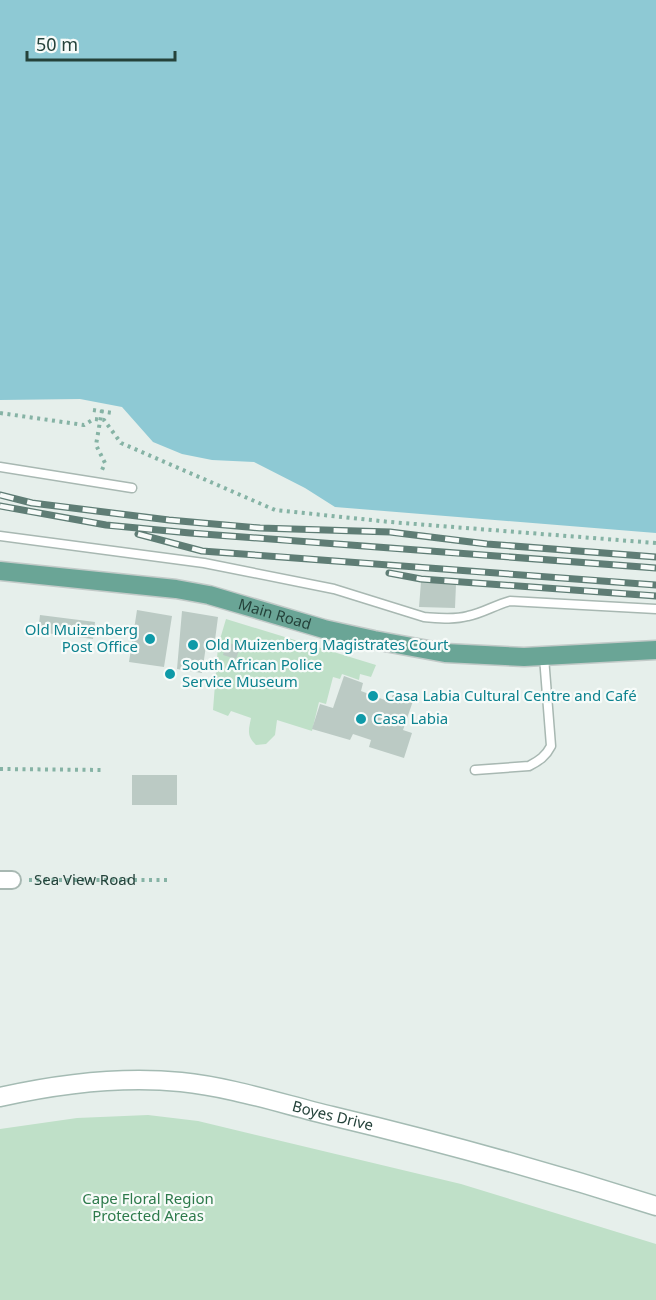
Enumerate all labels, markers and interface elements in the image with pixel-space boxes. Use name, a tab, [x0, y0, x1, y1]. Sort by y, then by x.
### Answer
scale bar	[27, 24, 176, 62]
text: 50 m	[36, 32, 78, 56]
street label: Main Road	[236, 593, 314, 634]
place label: Old Muizenberg Post Office	[25, 619, 138, 656]
marker: Old Muizenberg Post Office	[143, 632, 157, 646]
place label: Old Muizenberg Magistrates Court	[205, 634, 449, 654]
marker: Old Muizenberg Magistrates Court	[186, 638, 200, 652]
place label: South African Police Service Museum	[182, 654, 322, 691]
marker: South African Police Service Museum	[163, 667, 177, 681]
place label: Casa Labia Cultural Centre and Café	[385, 685, 637, 705]
marker: Casa Labia Cultural Centre and Café	[366, 689, 380, 703]
place label: Casa Labia	[373, 708, 448, 728]
marker: Casa Labia	[354, 712, 368, 726]
street label: Sea View Road	[34, 869, 136, 889]
street label: Boyes Drive	[290, 1095, 376, 1135]
park label: Cape Floral Region Protected Areas	[82, 1188, 214, 1225]

